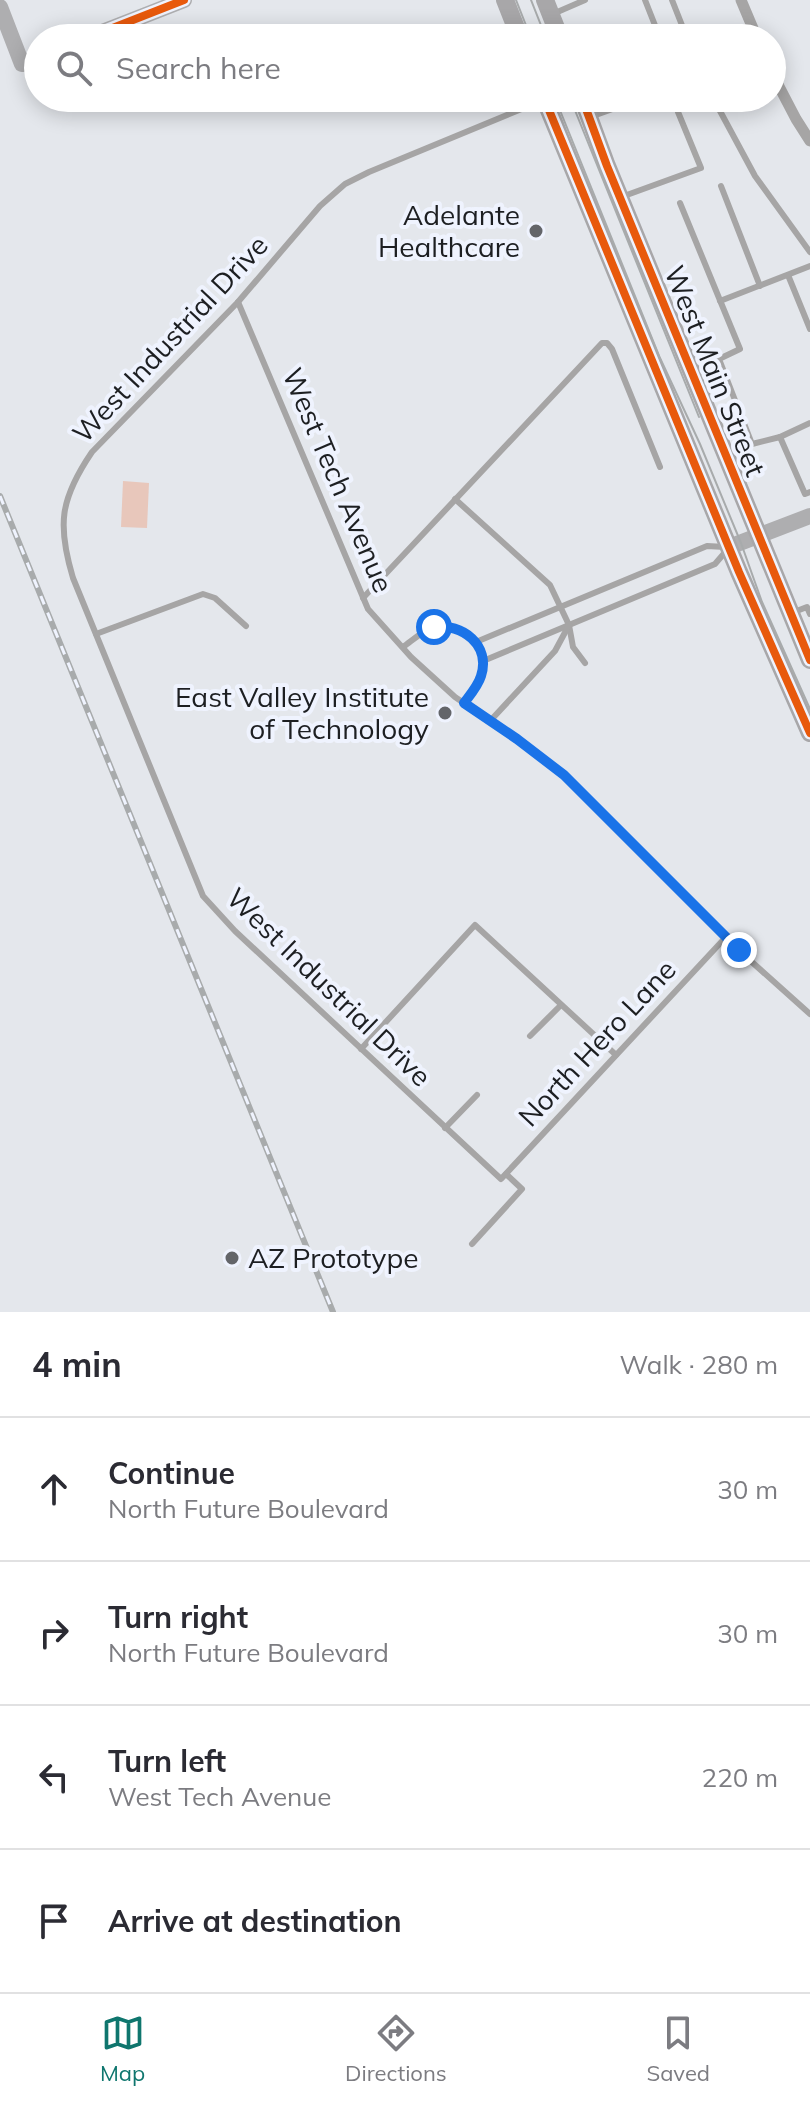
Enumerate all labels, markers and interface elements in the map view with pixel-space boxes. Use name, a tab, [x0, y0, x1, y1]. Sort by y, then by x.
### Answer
search box	[24, 24, 786, 112]
icon: search	[52, 46, 96, 90]
text: Search here	[116, 49, 281, 87]
place label: Adelante Healthcare	[378, 197, 520, 264]
marker: Adelante Healthcare	[527, 222, 545, 240]
street label: West Industrial Drive	[64, 228, 275, 450]
street label: West Main Street	[657, 260, 774, 481]
street label: West Tech Avenue	[275, 362, 402, 597]
route start	[416, 609, 452, 645]
place label: East Valley Institute of Technology	[175, 679, 429, 746]
marker: East Valley Institute of Technology	[436, 704, 454, 722]
street label: West Industrial Drive	[220, 880, 439, 1093]
route end	[721, 932, 757, 968]
street label: North Hero Lane	[511, 952, 683, 1133]
place label: AZ Prototype	[248, 1240, 418, 1275]
marker: AZ Prototype	[223, 1249, 241, 1267]
text: 4 min	[32, 1343, 122, 1386]
text: Walk · 280 m	[619, 1348, 778, 1381]
text: Continue	[108, 1454, 235, 1492]
icon: ahead	[32, 1467, 76, 1511]
text: 30 m	[717, 1473, 778, 1506]
text: North Future Boulevard	[108, 1492, 389, 1525]
text: Turn right	[108, 1598, 248, 1636]
icon: right	[32, 1611, 76, 1655]
text: 30 m	[717, 1617, 778, 1650]
text: North Future Boulevard	[108, 1636, 389, 1669]
text: Turn left	[108, 1742, 226, 1780]
icon: left	[32, 1755, 76, 1799]
text: 220 m	[702, 1761, 778, 1794]
text: West Tech Avenue	[108, 1780, 332, 1813]
icon: arrive	[32, 1899, 76, 1943]
text: Arrive at destination	[108, 1902, 402, 1940]
tab: Map	[100, 2011, 145, 2087]
tab: Directions	[345, 2011, 447, 2087]
tab: Saved	[647, 2011, 710, 2087]

